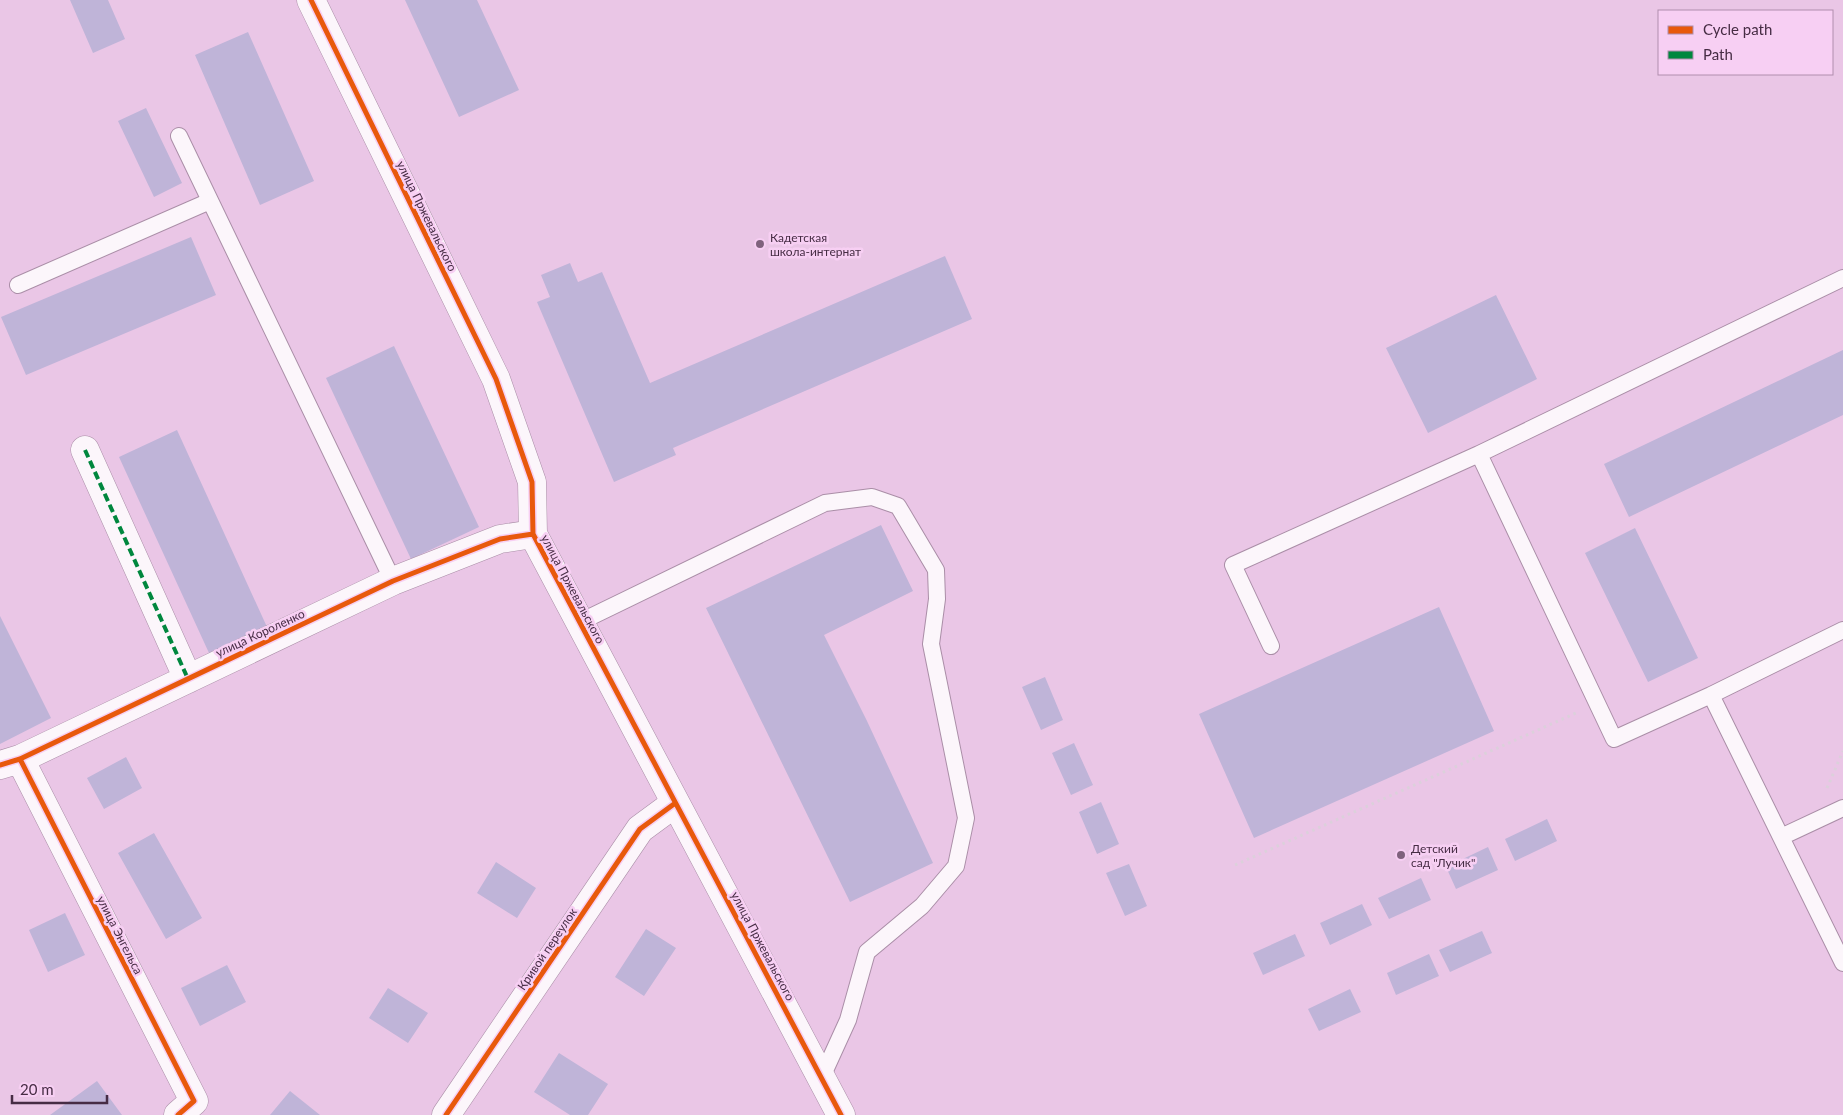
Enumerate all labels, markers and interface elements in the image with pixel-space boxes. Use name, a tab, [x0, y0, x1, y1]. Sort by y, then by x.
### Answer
legend	[1658, 10, 1833, 75]
text: Cycle path	[1703, 20, 1772, 38]
text: Path	[1703, 45, 1733, 63]
street label: улица Пржевальского	[394, 158, 460, 274]
place label: Кадетская школа-интернат	[770, 230, 861, 259]
marker: Кадетская школа-интернат	[754, 238, 766, 250]
street label: улица Пржевальского	[538, 532, 608, 646]
street label: улица Короленко	[213, 606, 307, 660]
place label: Детский сад "Лучик"	[1411, 841, 1475, 870]
marker: Детский сад "Лучик"	[1395, 849, 1407, 861]
street label: улица Пржевальского	[728, 889, 798, 1003]
street label: улица Энгельса	[94, 893, 146, 977]
street label: Кривой переулок	[514, 904, 580, 993]
scale bar	[12, 1072, 108, 1104]
text: 20 m	[20, 1080, 54, 1098]

